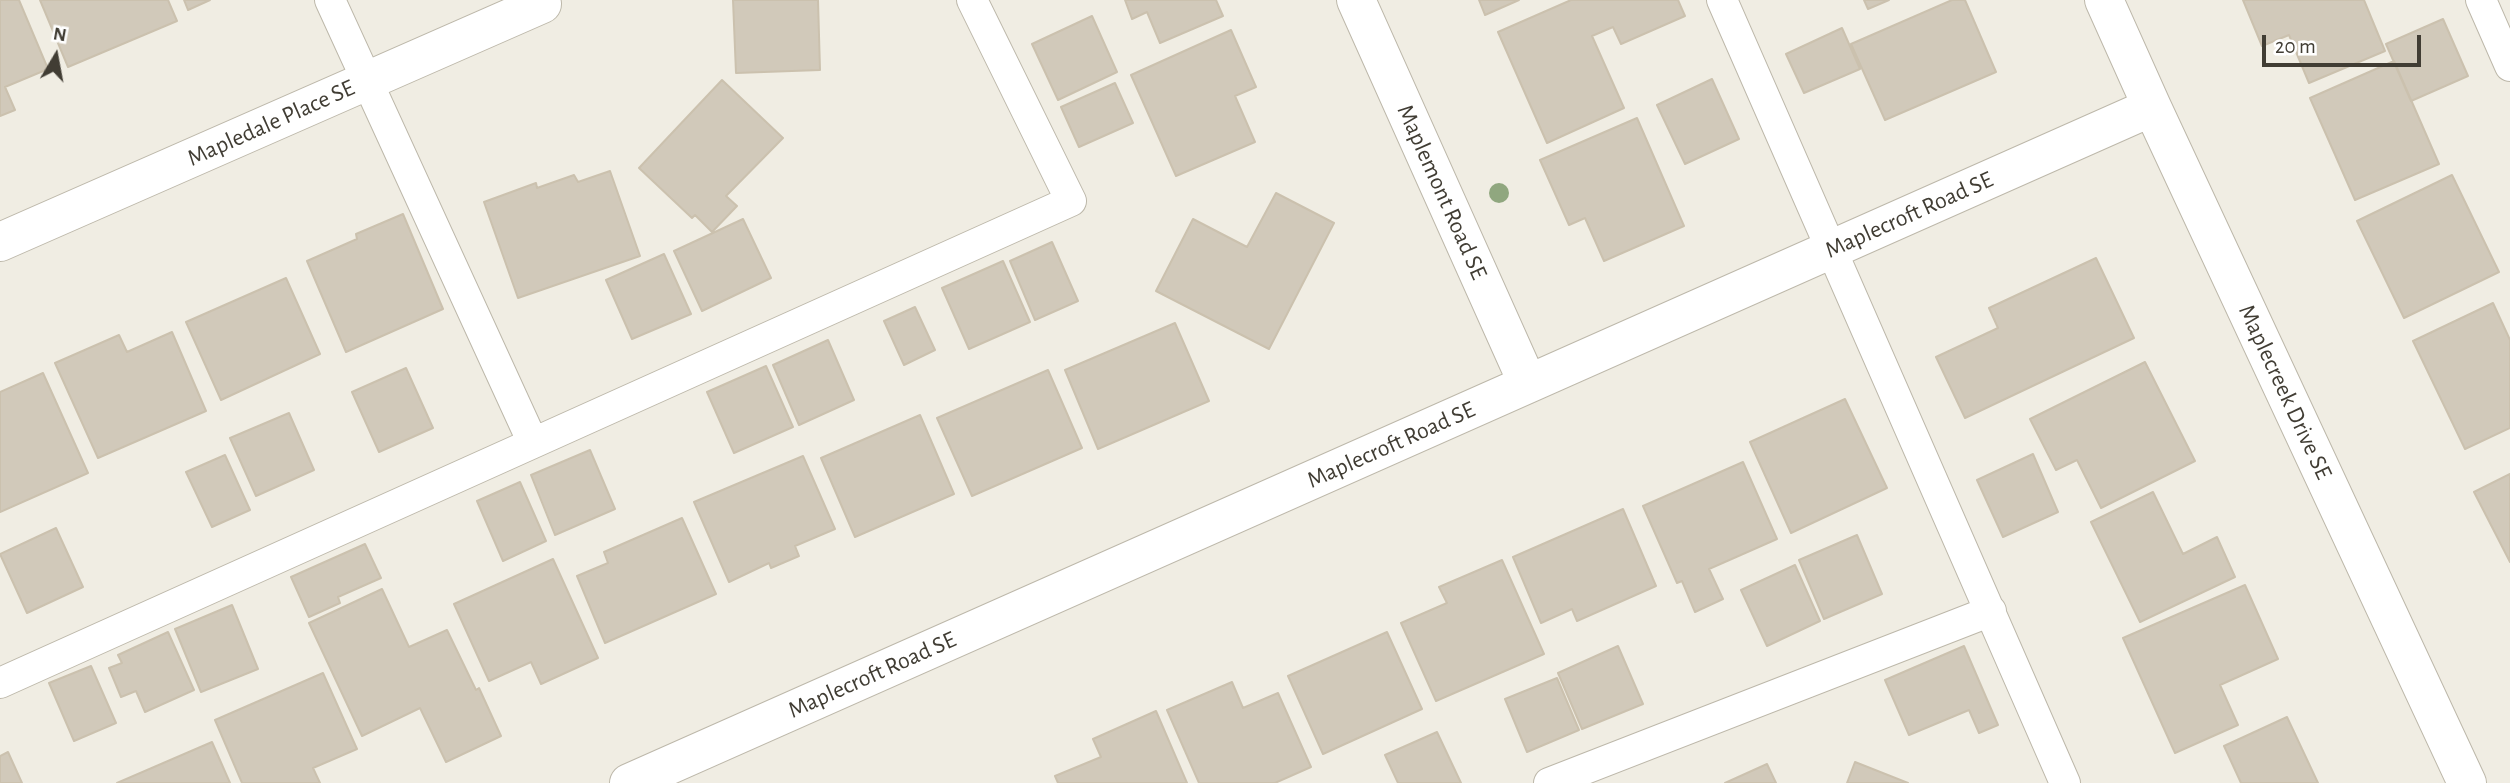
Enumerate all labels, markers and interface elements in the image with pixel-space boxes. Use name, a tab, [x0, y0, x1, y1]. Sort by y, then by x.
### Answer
north arrow	[21, 21, 91, 91]
scale bar	[2265, 21, 2424, 65]
text: N	[52, 24, 68, 45]
text: 20 m	[2275, 36, 2316, 57]
street label: Mapledale Place SE	[183, 73, 359, 173]
street label: Maplemont Road SE	[1391, 100, 1493, 284]
street label: Maplecroft Road SE	[1821, 165, 1997, 265]
street label: Maplecreek Drive SE	[2232, 300, 2338, 484]
street label: Maplecroft Road SE	[1303, 395, 1479, 495]
street label: Maplecroft Road SE	[784, 625, 960, 725]

